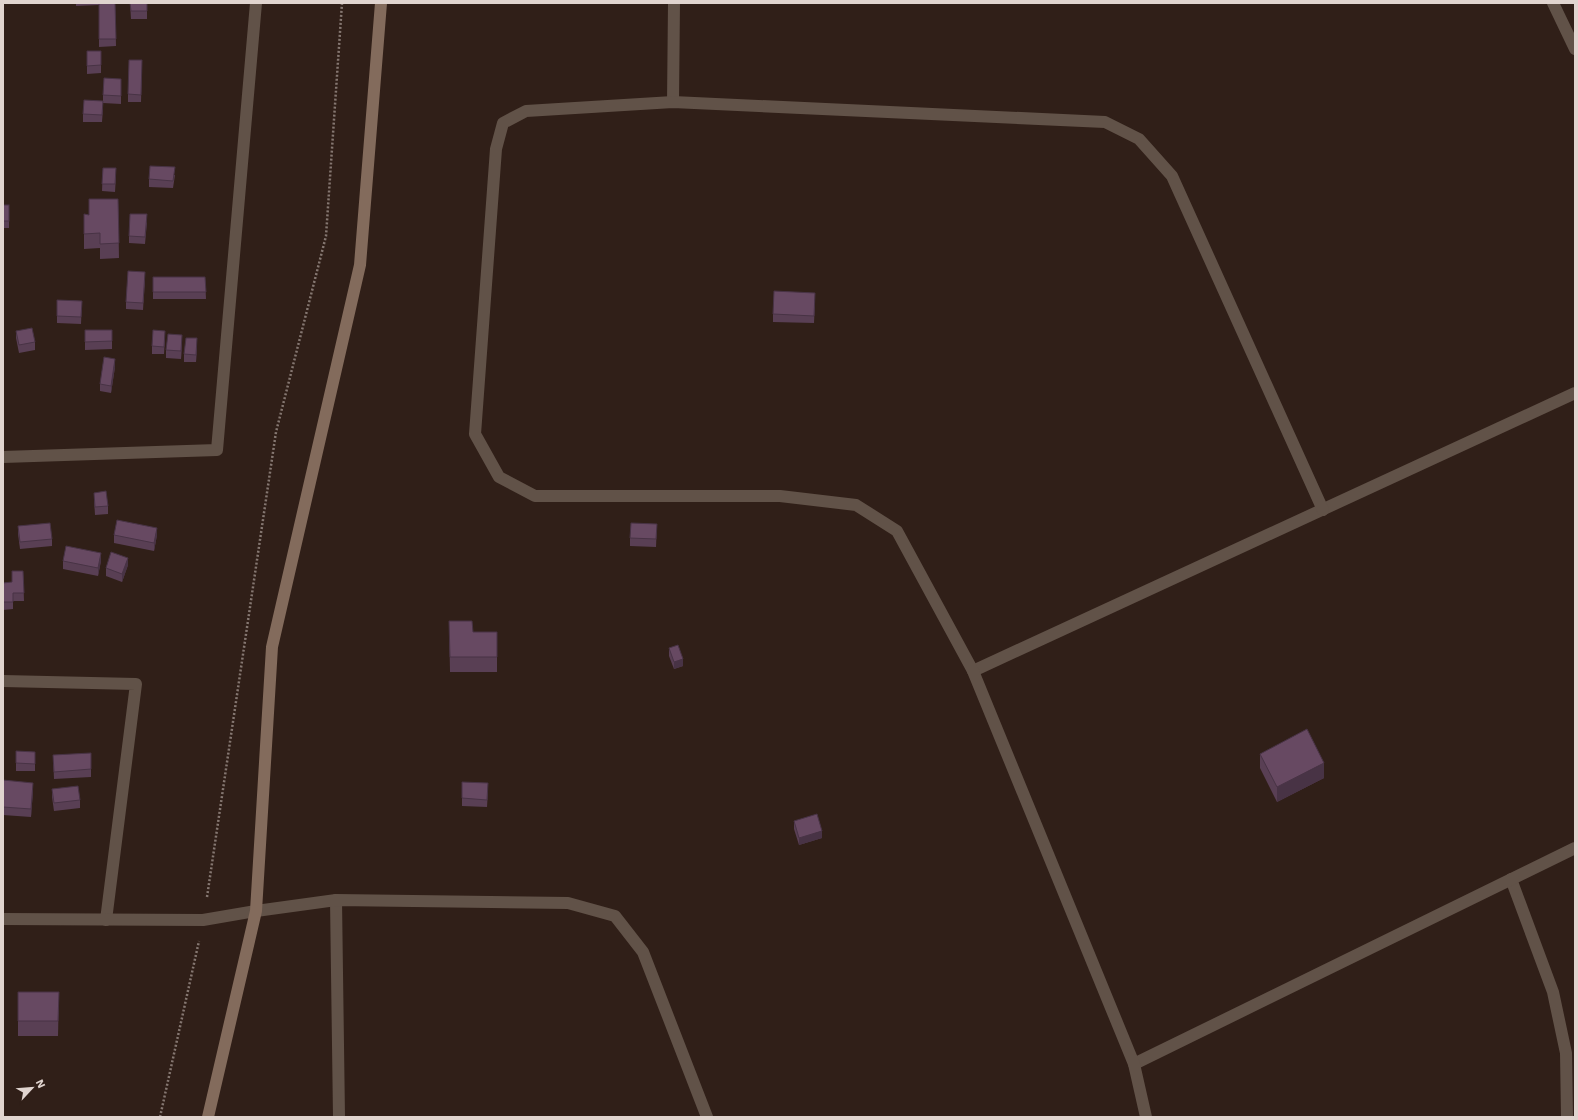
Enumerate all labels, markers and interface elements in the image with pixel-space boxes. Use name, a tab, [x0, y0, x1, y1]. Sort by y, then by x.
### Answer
north arrow	[12, 1068, 52, 1108]
text: N	[33, 1077, 48, 1090]

